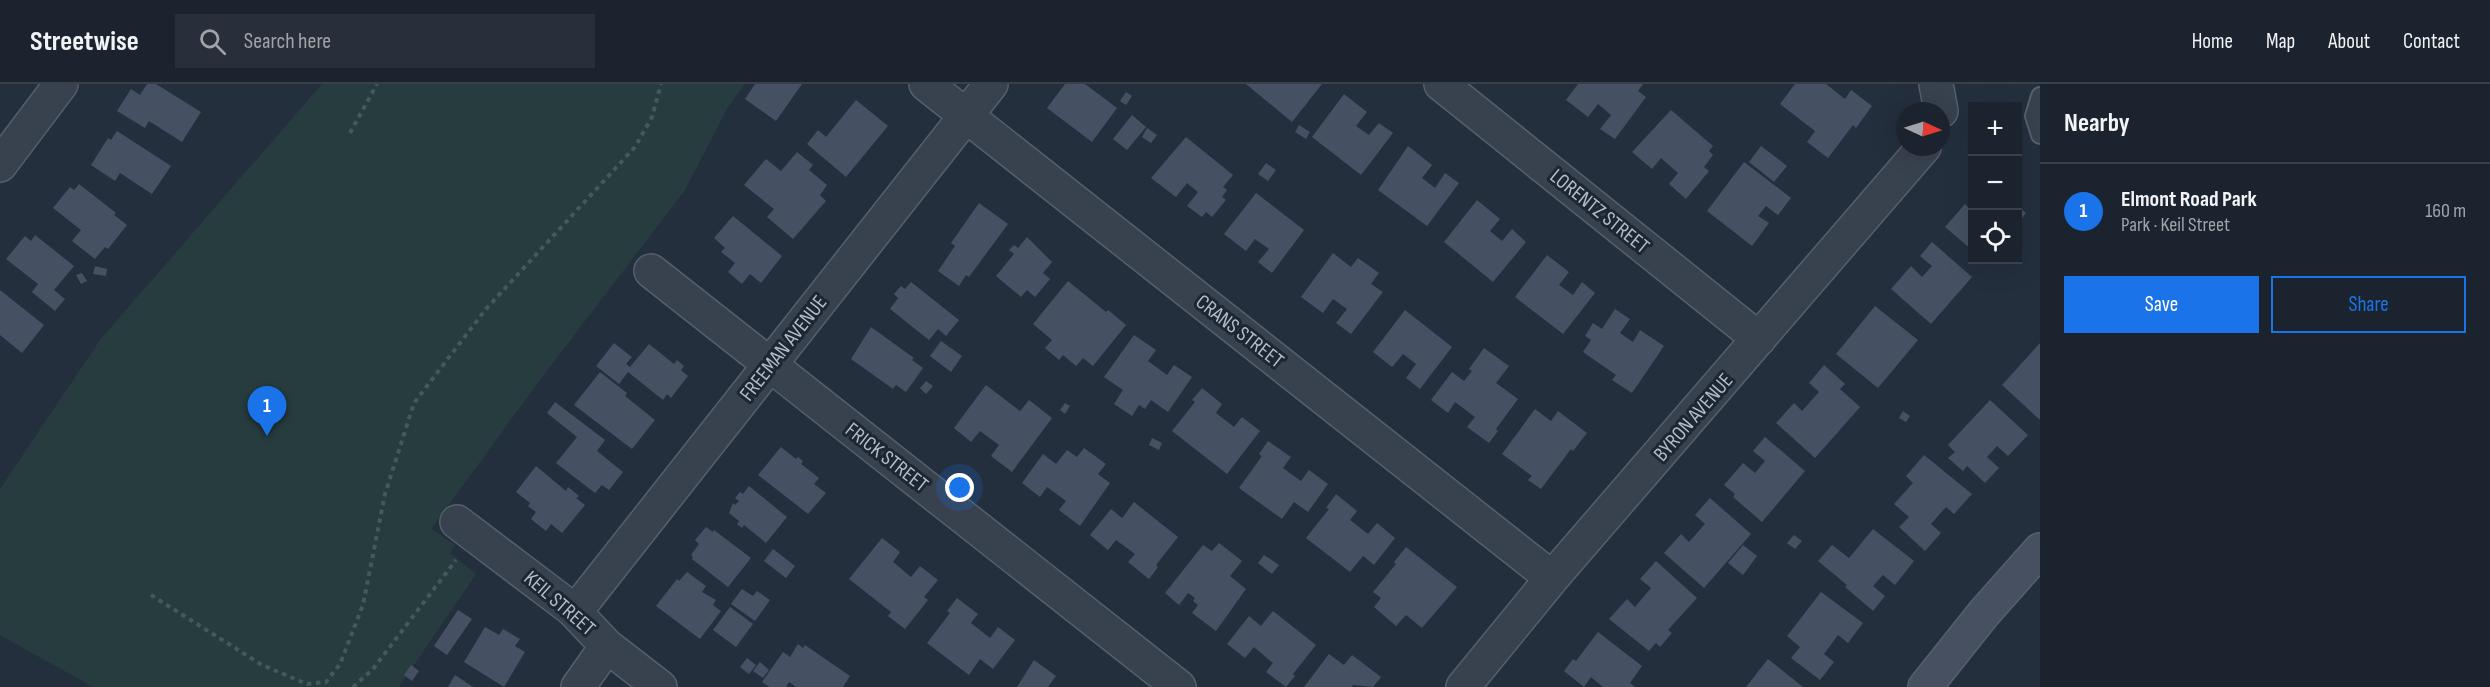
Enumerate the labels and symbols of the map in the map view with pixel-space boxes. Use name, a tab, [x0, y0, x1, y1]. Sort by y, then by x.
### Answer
north arrow	[1896, 102, 1950, 156]
street label: LORENTZ STREET	[1545, 164, 1655, 259]
street label: CRANS STREET	[1191, 289, 1289, 374]
street label: FREEMAN AVENUE	[734, 291, 832, 406]
street label: BYRON AVENUE	[1648, 368, 1738, 466]
pin: 1	[248, 386, 286, 436]
street label: FRICK STREET	[840, 417, 933, 498]
your location	[945, 473, 974, 502]
street label: KEIL STREET	[519, 566, 601, 641]

